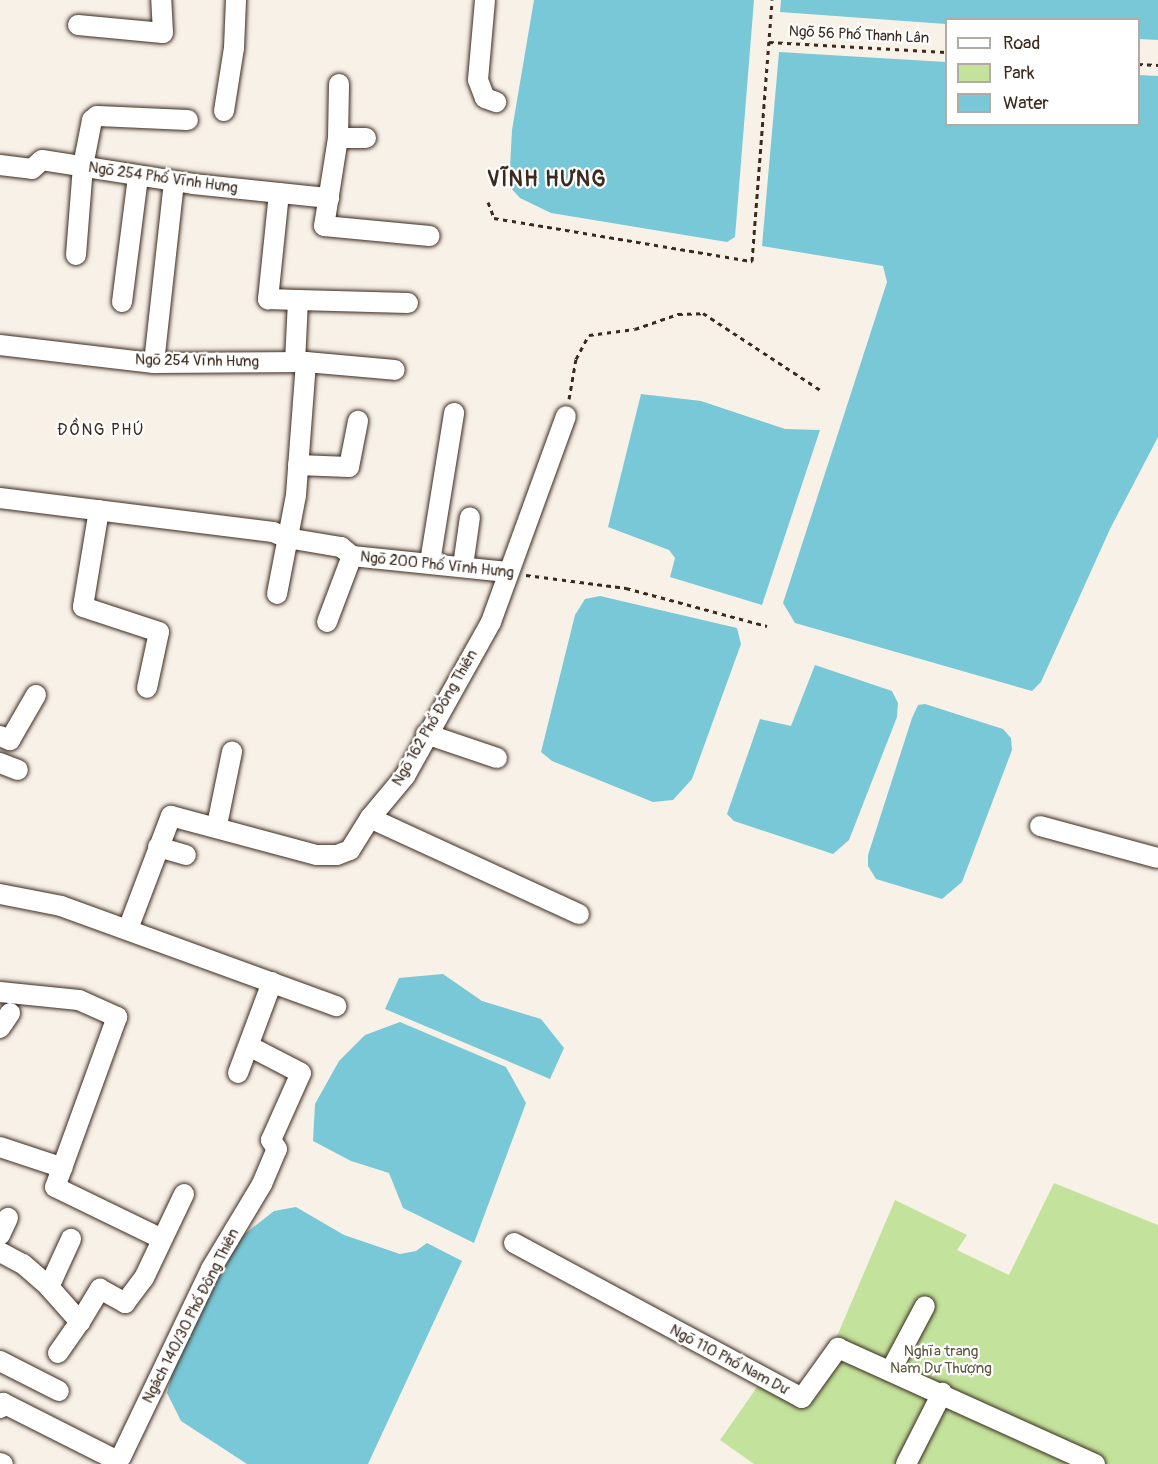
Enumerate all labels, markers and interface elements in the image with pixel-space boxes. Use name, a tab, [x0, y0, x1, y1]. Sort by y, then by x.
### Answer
legend	[945, 18, 1140, 126]
street label: Ngõ 56 Phố Thanh Lân	[788, 22, 930, 48]
text: Road	[1003, 32, 1040, 55]
text: Park	[1003, 62, 1035, 85]
text: Water	[1003, 92, 1049, 115]
street label: Ngõ 254 Phố Vĩnh Hưng	[87, 159, 239, 197]
district label: VĨNH HƯNG	[487, 167, 607, 193]
street label: Ngõ 254 Vĩnh Hưng	[135, 351, 259, 371]
district label: ĐỒNG PHÚ	[57, 420, 145, 440]
street label: Ngõ 200 Phố Vĩnh Hưng	[359, 548, 515, 582]
street label: Ngõ 162 Phố Đông Thiên	[389, 647, 481, 789]
street label: Ngách 140/30 Phố Đông Thiên	[139, 1226, 243, 1406]
street label: Ngõ 110 Phố Nam Dư	[667, 1321, 791, 1399]
park label: Nghĩa trang Nam Dư Thượng	[890, 1342, 992, 1377]

